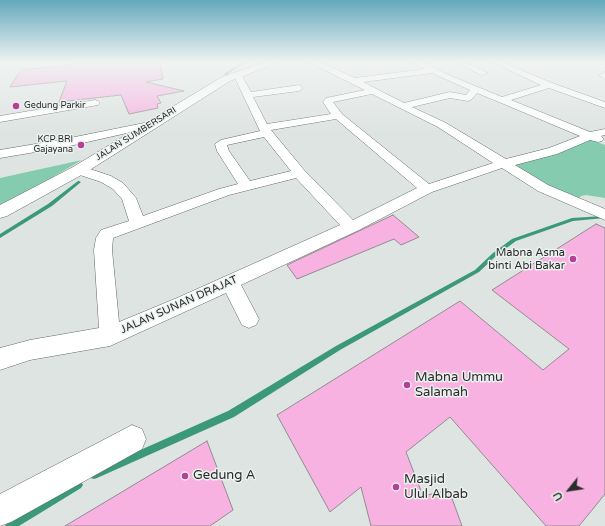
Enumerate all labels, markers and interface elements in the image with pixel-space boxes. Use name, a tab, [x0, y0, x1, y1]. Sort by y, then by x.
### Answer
marker: Gedung Parkir	[11, 101, 21, 111]
place label: Gedung Parkir	[24, 101, 85, 111]
street label: JALAN SUMBERSARI	[94, 105, 178, 163]
place label: KCP BRI Gajayana	[33, 135, 73, 156]
marker: KCP BRI Gajayana	[76, 140, 86, 150]
place label: Mabna Asma binti Abi Bakar	[488, 246, 565, 272]
marker: Mabna Asma binti Abi Bakar	[568, 254, 578, 264]
street label: JALAN SUNAN DRAJAT	[118, 273, 240, 337]
place label: Mabna Ummu Salamah	[415, 370, 503, 401]
marker: Mabna Ummu Salamah	[402, 380, 412, 390]
place label: Gedung A	[193, 468, 256, 484]
north arrow	[549, 470, 589, 510]
marker: Gedung A	[180, 471, 190, 481]
place label: Masjid Ulul Albab	[404, 472, 468, 503]
marker: Masjid Ulul Albab	[391, 482, 401, 492]
text: U	[550, 489, 566, 503]

